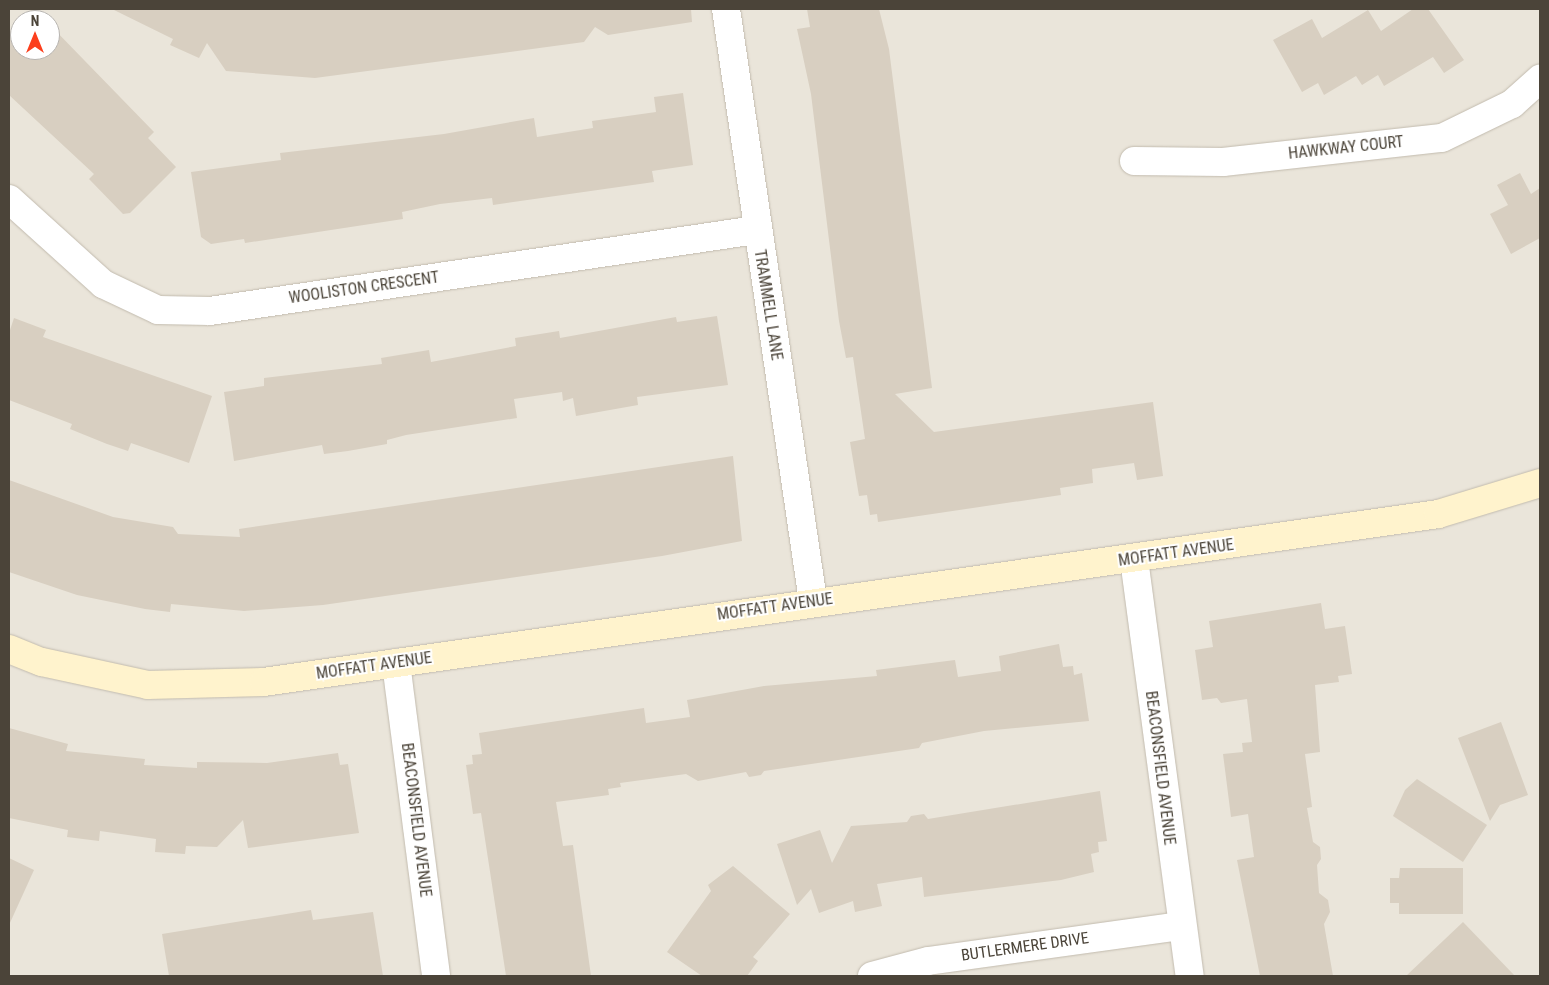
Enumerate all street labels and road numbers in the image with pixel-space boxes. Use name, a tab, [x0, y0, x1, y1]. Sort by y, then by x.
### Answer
street label: HAWKWAY COURT	[1287, 132, 1405, 164]
street label: TRAMMELL LANE	[750, 248, 786, 362]
street label: WOOLISTON CRESCENT	[288, 268, 440, 308]
street label: MOFFATT AVENUE	[1117, 535, 1235, 571]
street label: MOFFATT AVENUE	[716, 589, 834, 625]
street label: MOFFATT AVENUE	[315, 648, 433, 684]
street label: BEACONSFIELD AVENUE	[1141, 690, 1179, 846]
street label: BEACONSFIELD AVENUE	[397, 742, 435, 898]
street label: BUTLERMERE DRIVE	[960, 929, 1090, 965]

